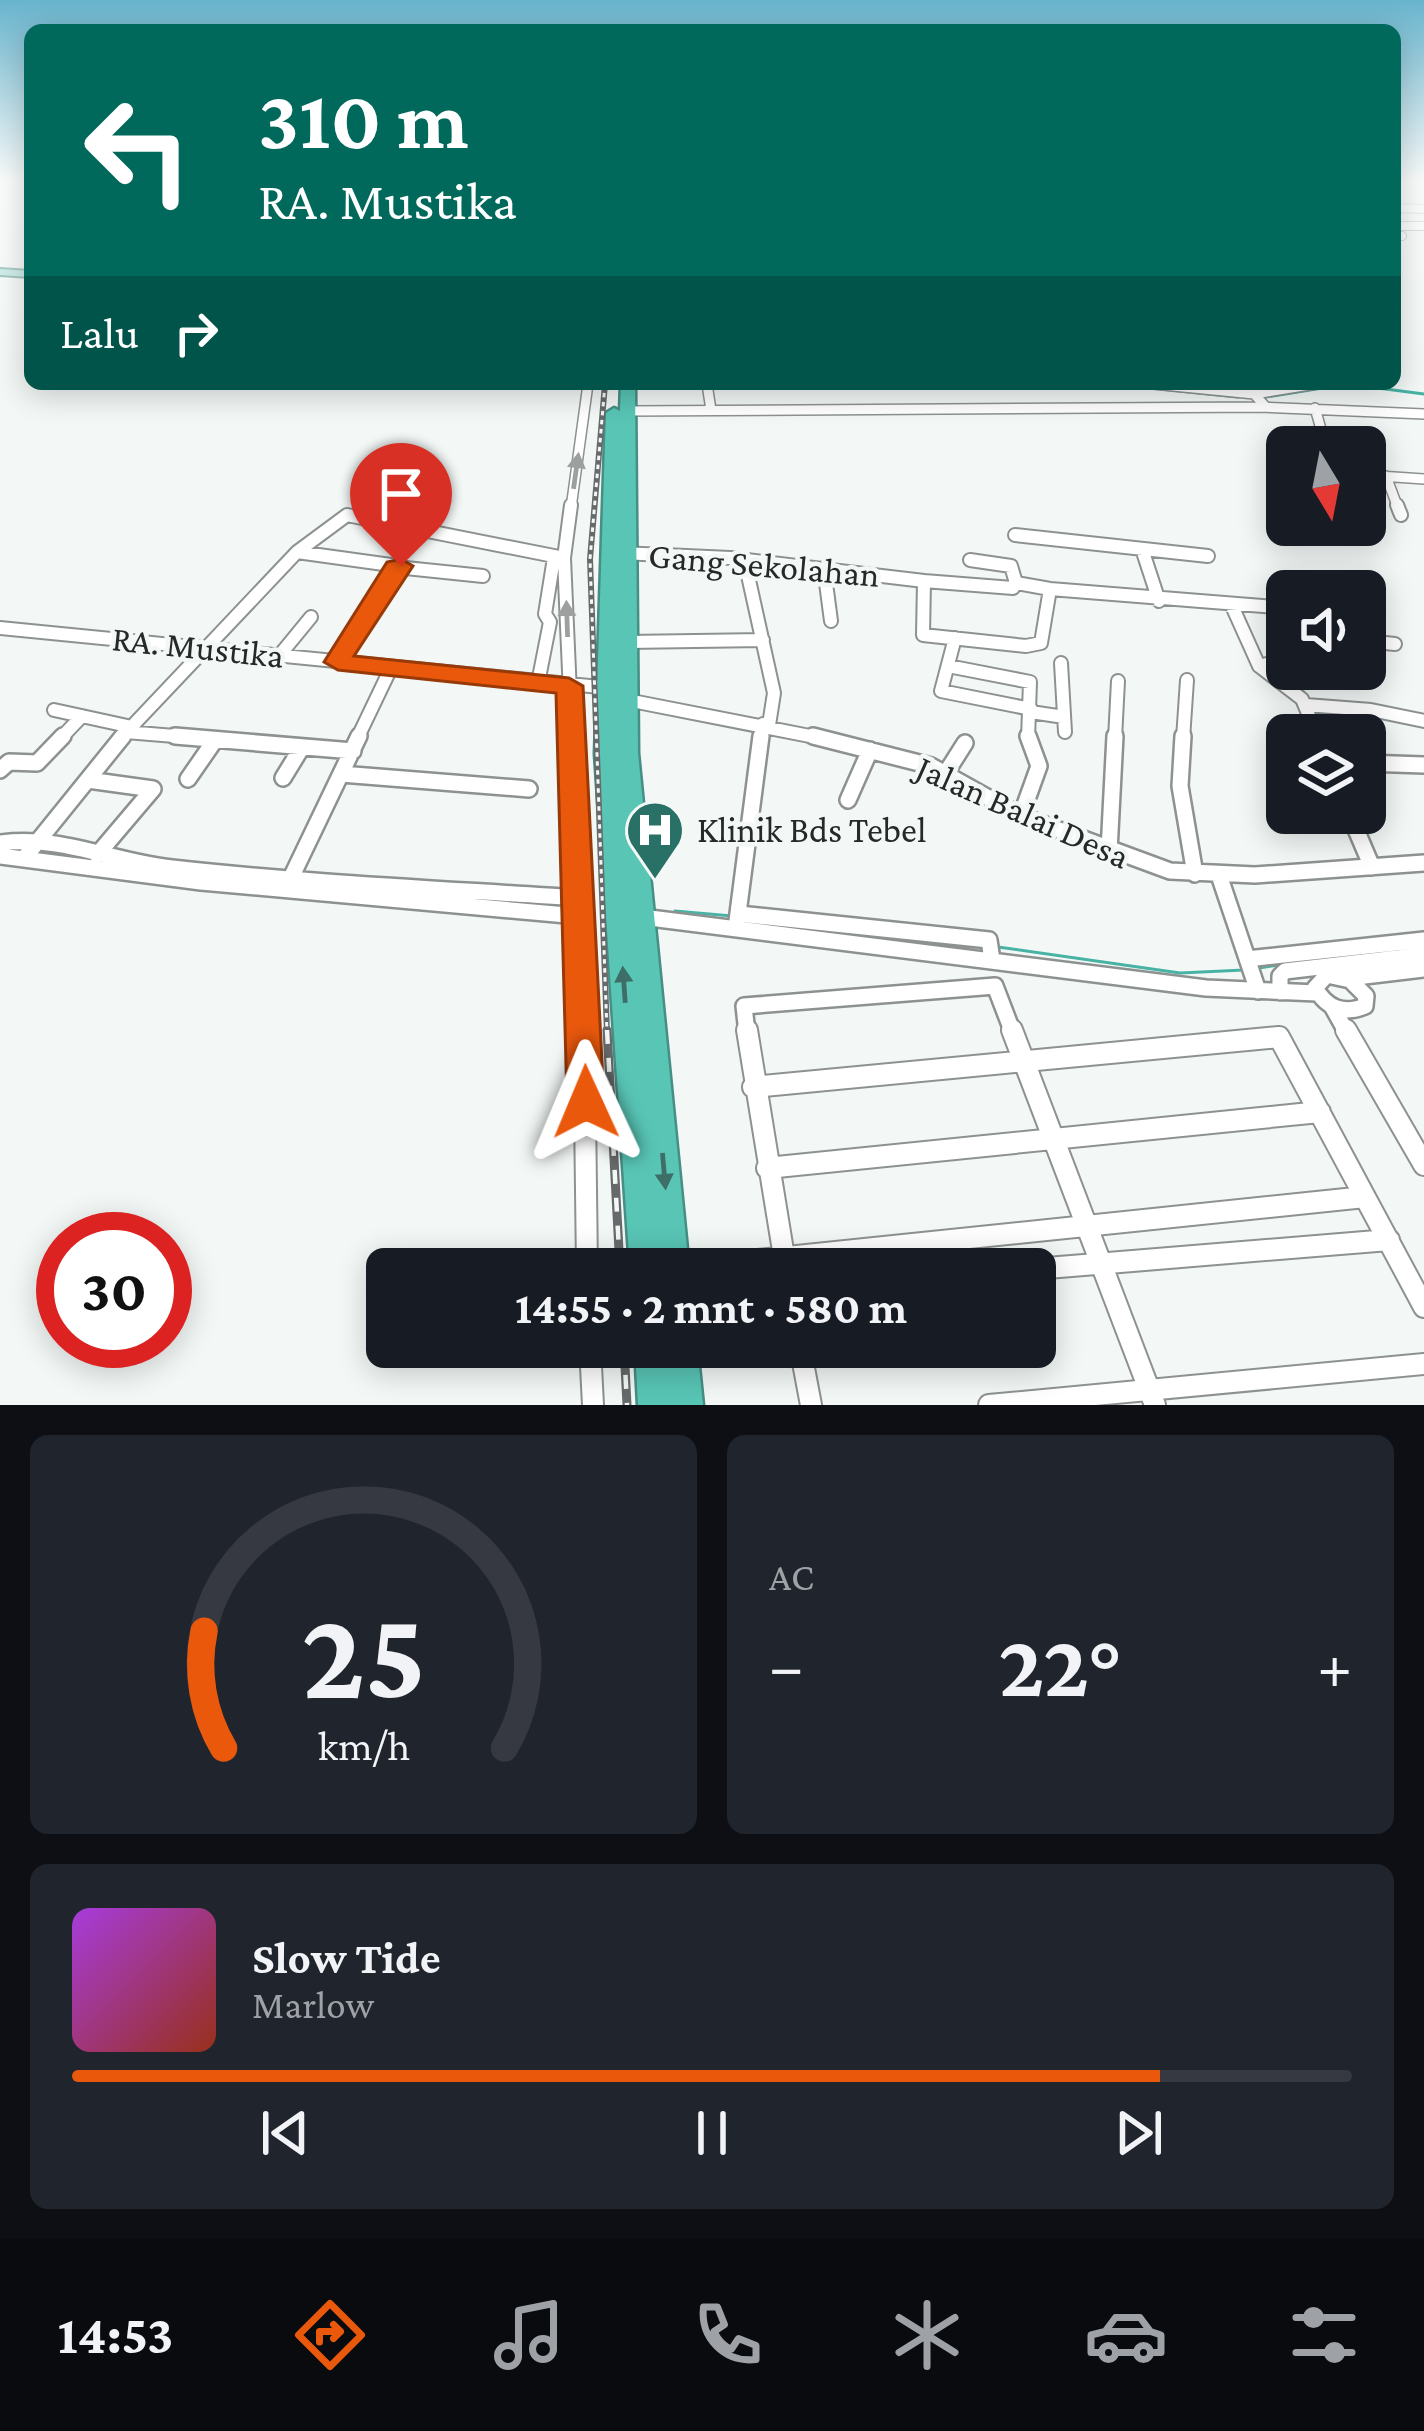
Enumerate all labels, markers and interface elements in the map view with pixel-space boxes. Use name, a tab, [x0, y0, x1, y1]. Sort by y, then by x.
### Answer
icon: left	[60, 72, 216, 228]
text: 310 m	[258, 73, 469, 166]
text: RA. Mustika	[258, 171, 517, 231]
icon: right	[163, 300, 229, 366]
text: Lalu	[60, 308, 139, 358]
north arrow	[1266, 426, 1386, 546]
map controls	[1266, 426, 1386, 834]
pin	[350, 443, 452, 566]
one-way arrow	[567, 452, 586, 489]
icon: arrive	[368, 461, 434, 527]
street label: Gang Sekolahan	[647, 535, 881, 595]
button: sound	[1266, 570, 1386, 690]
one-way arrow	[557, 599, 576, 637]
street label: RA. Mustika	[110, 618, 286, 676]
button: layers	[1266, 714, 1386, 834]
street label: Jalan Balai Desa	[908, 746, 1136, 877]
hospital icon: Klinik Bds Tebel	[624, 799, 686, 881]
place label: Klinik Bds Tebel	[697, 810, 926, 850]
one-way arrow	[615, 966, 634, 1003]
position arrow	[523, 1039, 649, 1165]
one-way arrow	[655, 1153, 674, 1190]
speed limit sign: 30	[36, 1212, 192, 1368]
text: 14:55 · 2 mnt · 580 m	[515, 1283, 907, 1333]
text: AC	[769, 1555, 814, 1598]
text: 25	[301, 1585, 426, 1724]
text: 22°	[999, 1615, 1122, 1715]
text: −	[769, 1629, 804, 1702]
text: +	[1317, 1629, 1352, 1702]
text: km/h	[317, 1721, 410, 1768]
text: Slow Tide	[252, 1933, 441, 1983]
text: Marlow	[252, 1983, 374, 2026]
icon: previous	[252, 2100, 318, 2166]
icon: pause	[679, 2100, 745, 2166]
icon: next	[1106, 2100, 1172, 2166]
icon: directions	[288, 2293, 372, 2377]
icon: music	[487, 2293, 571, 2377]
icon: phone	[686, 2293, 770, 2377]
icon: climate	[885, 2293, 969, 2377]
icon: car	[1084, 2293, 1168, 2377]
icon: filters	[1282, 2293, 1366, 2377]
text: 14:53	[57, 2305, 173, 2365]

